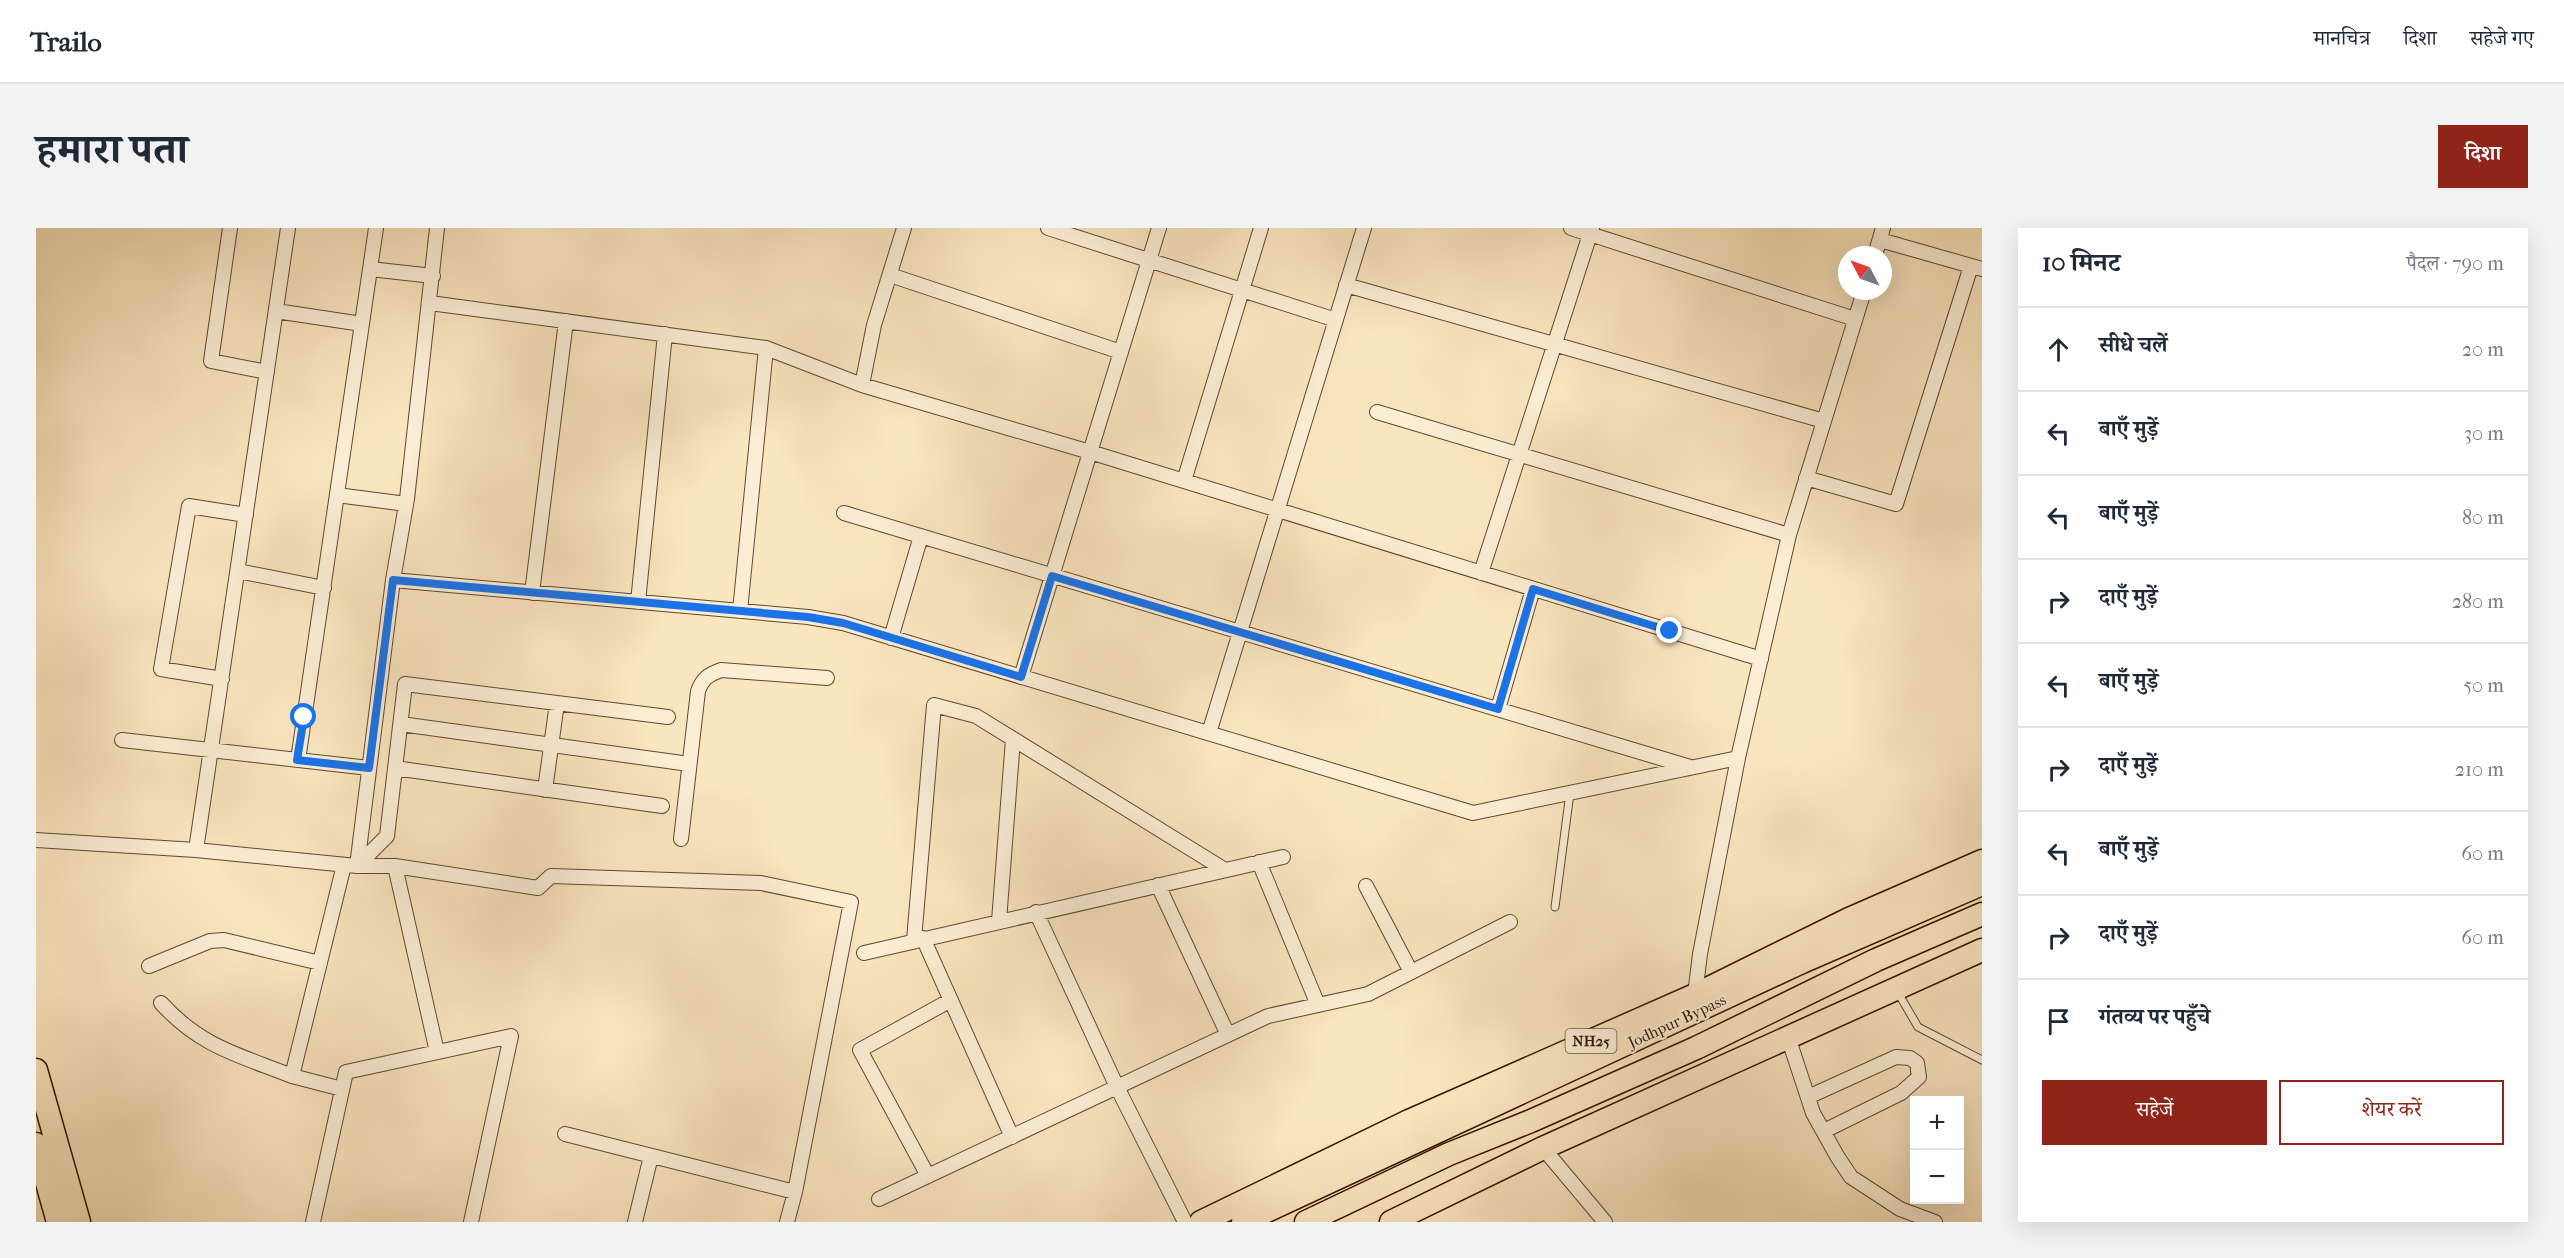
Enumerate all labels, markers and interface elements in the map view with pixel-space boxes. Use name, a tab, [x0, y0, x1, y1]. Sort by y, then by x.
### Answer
text: Trailo	[30, 25, 102, 58]
text: मानचित्र	[2313, 26, 2370, 50]
text: दिशा	[2403, 26, 2437, 50]
text: सहेजे गए	[2470, 26, 2534, 50]
text: हमारा पता	[36, 125, 188, 174]
button: दिशा	[2438, 125, 2528, 188]
north arrow	[1838, 246, 1892, 300]
text: 10 मिनट	[2042, 247, 2120, 278]
text: पैदल · 790 m	[2407, 252, 2504, 275]
text: सीधे चलें	[2099, 332, 2168, 358]
icon: ahead	[2042, 333, 2075, 366]
text: 20 m	[2462, 338, 2504, 361]
text: बाएँ मुड़ें	[2099, 416, 2158, 442]
icon: left	[2042, 417, 2075, 450]
text: 30 m	[2464, 422, 2504, 445]
text: बाएँ मुड़ें	[2099, 500, 2158, 526]
icon: left	[2042, 501, 2075, 534]
text: 80 m	[2462, 506, 2504, 529]
text: दाएँ मुड़ें	[2099, 584, 2158, 610]
icon: right	[2042, 585, 2075, 618]
text: 280 m	[2452, 590, 2504, 613]
route end	[1656, 617, 1682, 643]
text: बाएँ मुड़ें	[2099, 668, 2158, 694]
icon: left	[2042, 669, 2075, 702]
text: 50 m	[2463, 674, 2504, 697]
route start	[290, 703, 316, 729]
text: दाएँ मुड़ें	[2099, 752, 2158, 778]
icon: right	[2042, 753, 2075, 786]
text: 210 m	[2455, 758, 2504, 781]
text: बाएँ मुड़ें	[2099, 836, 2158, 862]
icon: left	[2042, 837, 2075, 870]
text: 60 m	[2461, 842, 2504, 865]
text: दाएँ मुड़ें	[2099, 920, 2158, 946]
icon: right	[2042, 921, 2075, 954]
text: 60 m	[2461, 926, 2504, 949]
street label: Jodhpur Bypass	[1623, 990, 1729, 1053]
text: गंतव्य पर पहुँचे	[2099, 1004, 2210, 1030]
icon: arrive	[2042, 1005, 2075, 1038]
road number: NH25	[1566, 1029, 1616, 1053]
button: सहेजें	[2042, 1080, 2267, 1145]
button: शेयर करें	[2279, 1080, 2504, 1145]
map controls	[1910, 1096, 1964, 1204]
button: +	[1910, 1096, 1964, 1150]
button: −	[1910, 1150, 1964, 1204]

